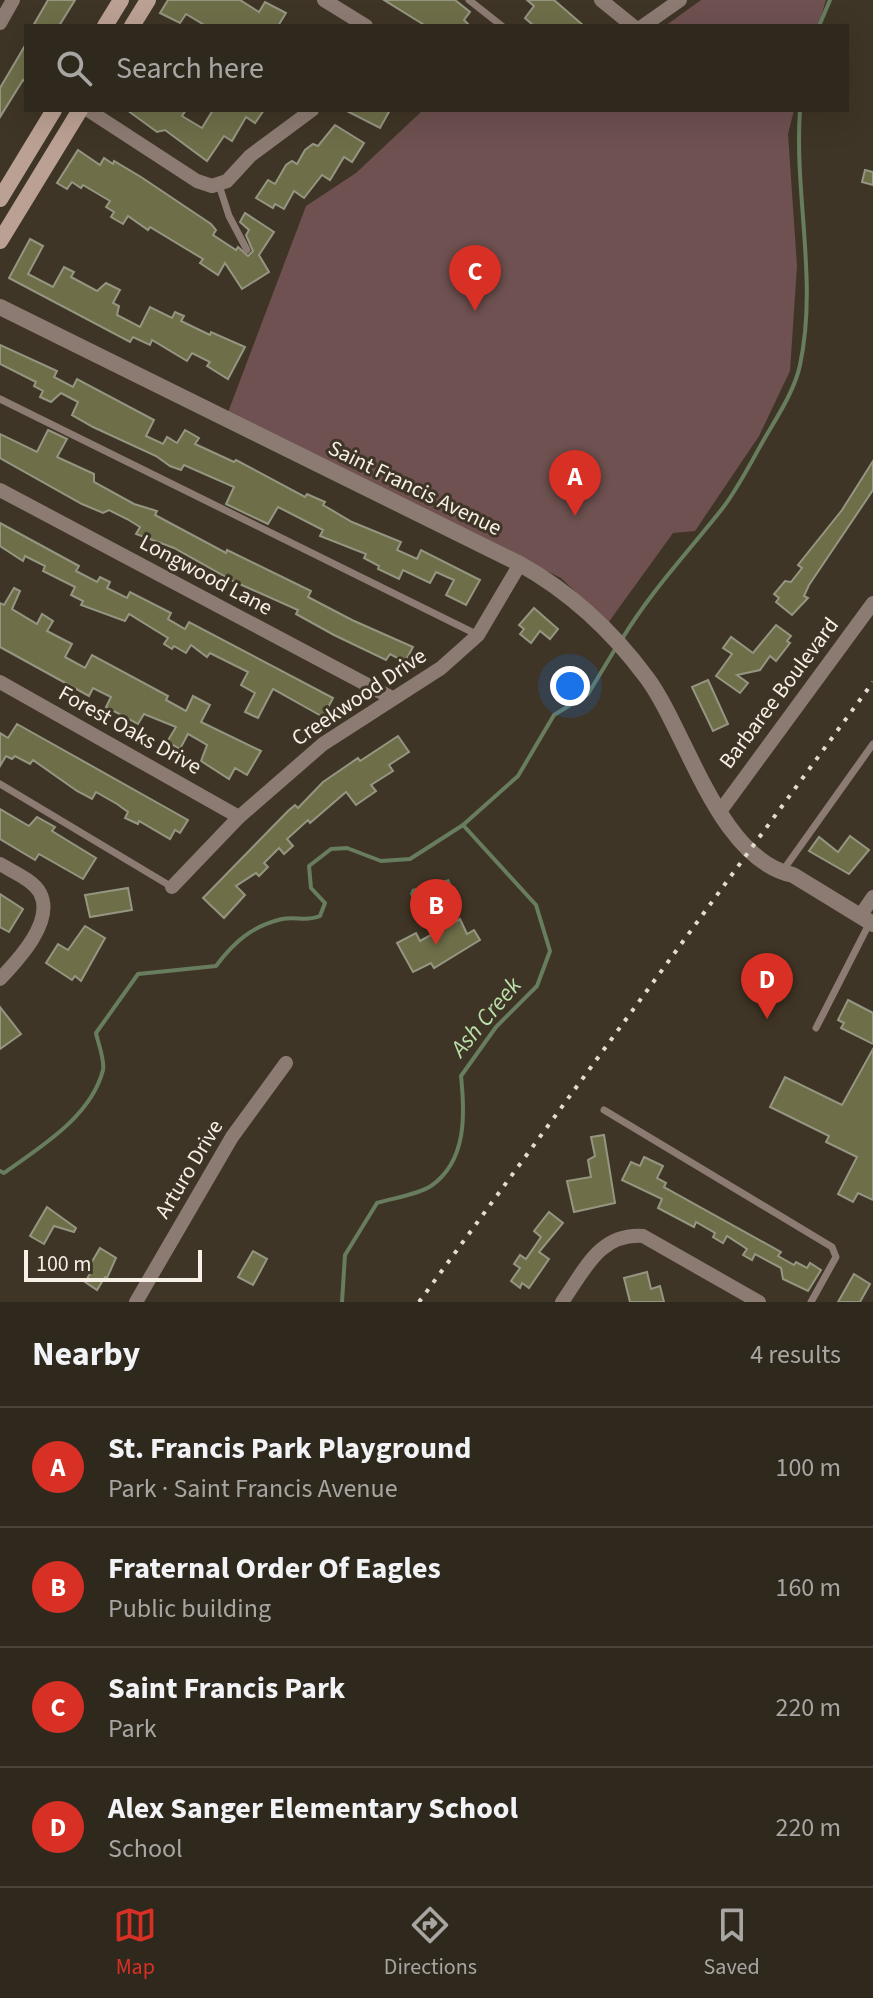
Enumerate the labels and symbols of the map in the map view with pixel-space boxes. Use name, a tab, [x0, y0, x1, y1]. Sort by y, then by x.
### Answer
pin: C	[449, 245, 501, 311]
street label: Saint Francis Avenue	[323, 432, 507, 544]
pin: A	[549, 450, 601, 516]
street label: Longwood Lane	[134, 527, 278, 624]
street label: Barbaree Boulevard	[711, 611, 847, 775]
street label: Creekwood Drive	[285, 640, 433, 754]
your location	[550, 666, 590, 706]
street label: Forest Oaks Drive	[53, 677, 207, 783]
pin: B	[410, 879, 462, 945]
pin: D	[741, 953, 793, 1019]
water label: Ash Creek	[441, 969, 530, 1066]
street label: Arturo Drive	[147, 1113, 231, 1225]
scale bar	[24, 1246, 202, 1282]

